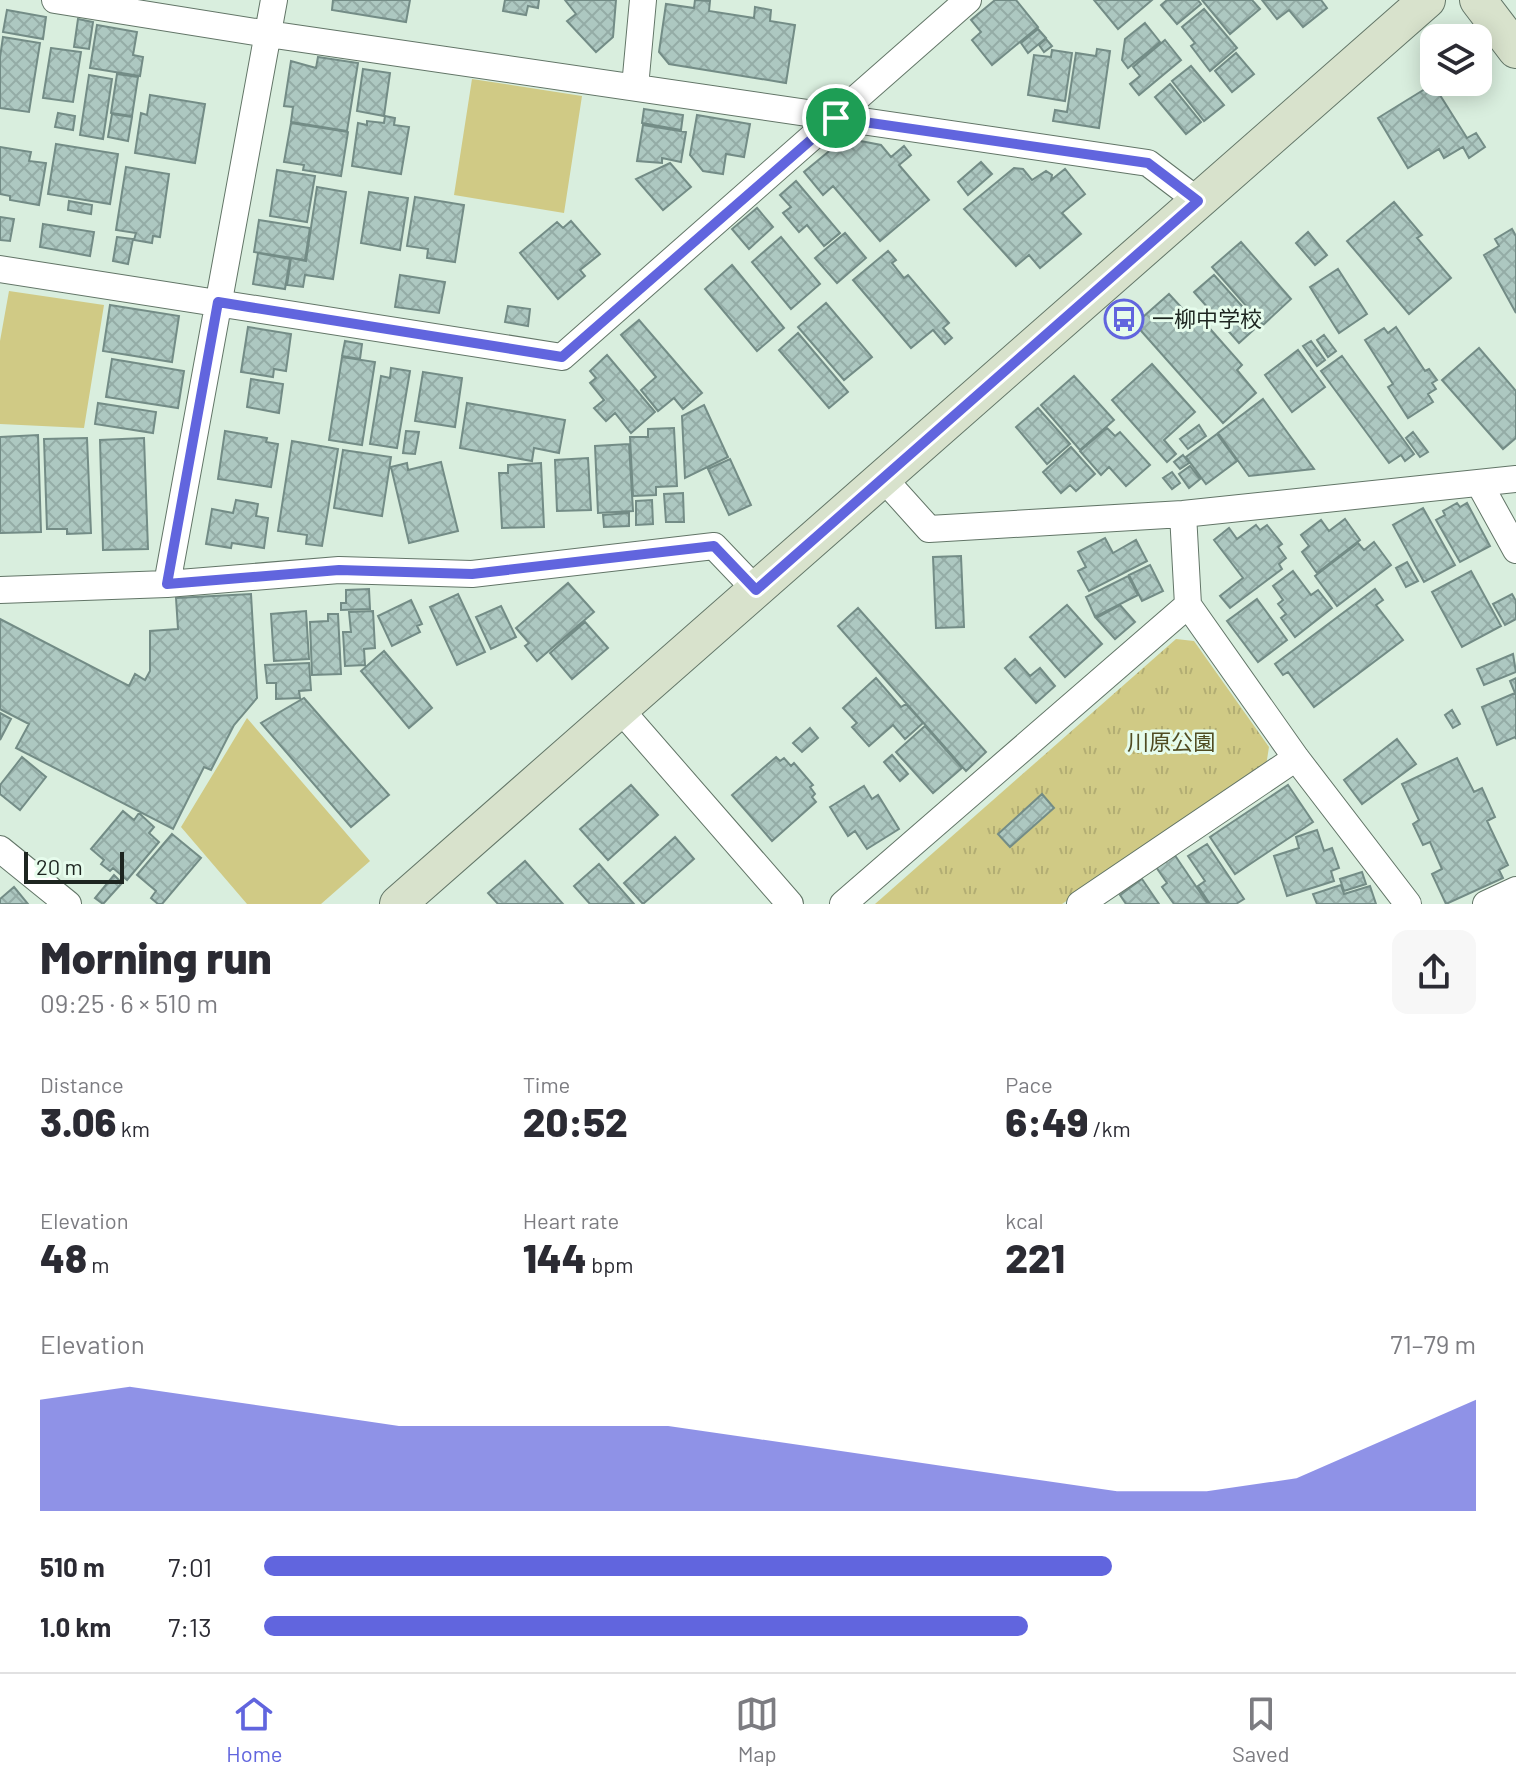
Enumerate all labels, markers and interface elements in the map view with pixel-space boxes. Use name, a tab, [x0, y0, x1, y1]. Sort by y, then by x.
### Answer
map controls	[1420, 24, 1492, 96]
button: layers	[1420, 24, 1492, 96]
pin	[802, 84, 870, 152]
icon: arrive	[814, 96, 858, 140]
bus stop icon: 一柳中学校	[1103, 298, 1145, 340]
place label: 一柳中学校	[1152, 305, 1262, 331]
park label: 川原公園	[1127, 728, 1215, 754]
scale bar	[24, 848, 124, 884]
text: 20 m	[36, 853, 83, 879]
text: Morning run	[40, 930, 272, 983]
button: share	[1392, 930, 1476, 1014]
text: 09:25 · 6 × 510 m	[40, 987, 218, 1018]
text: Distance	[40, 1071, 124, 1097]
text: Time	[523, 1071, 570, 1097]
text: Pace	[1005, 1071, 1053, 1097]
text: 3.06	[40, 1097, 116, 1145]
text: 20:52	[523, 1097, 628, 1145]
text: 6:49	[1005, 1097, 1088, 1145]
text: km	[116, 1115, 150, 1141]
text: /km	[1088, 1115, 1131, 1141]
text: Elevation	[40, 1207, 129, 1233]
text: Heart rate	[523, 1207, 619, 1233]
text: kcal	[1005, 1207, 1044, 1233]
text: 48	[40, 1233, 87, 1281]
text: 144	[523, 1233, 587, 1281]
text: 221	[1005, 1233, 1065, 1281]
text: m	[87, 1251, 110, 1277]
text: bpm	[587, 1251, 634, 1277]
text: Elevation	[40, 1328, 145, 1359]
text: 71–79 m	[1390, 1328, 1476, 1359]
text: 510 m	[40, 1551, 105, 1582]
text: 7:01	[168, 1551, 212, 1582]
text: 1.0 km	[40, 1611, 111, 1642]
text: 7:13	[168, 1611, 212, 1642]
tab: Home	[226, 1692, 283, 1766]
tab: Map	[735, 1692, 779, 1766]
tab: Saved	[1232, 1692, 1290, 1766]

